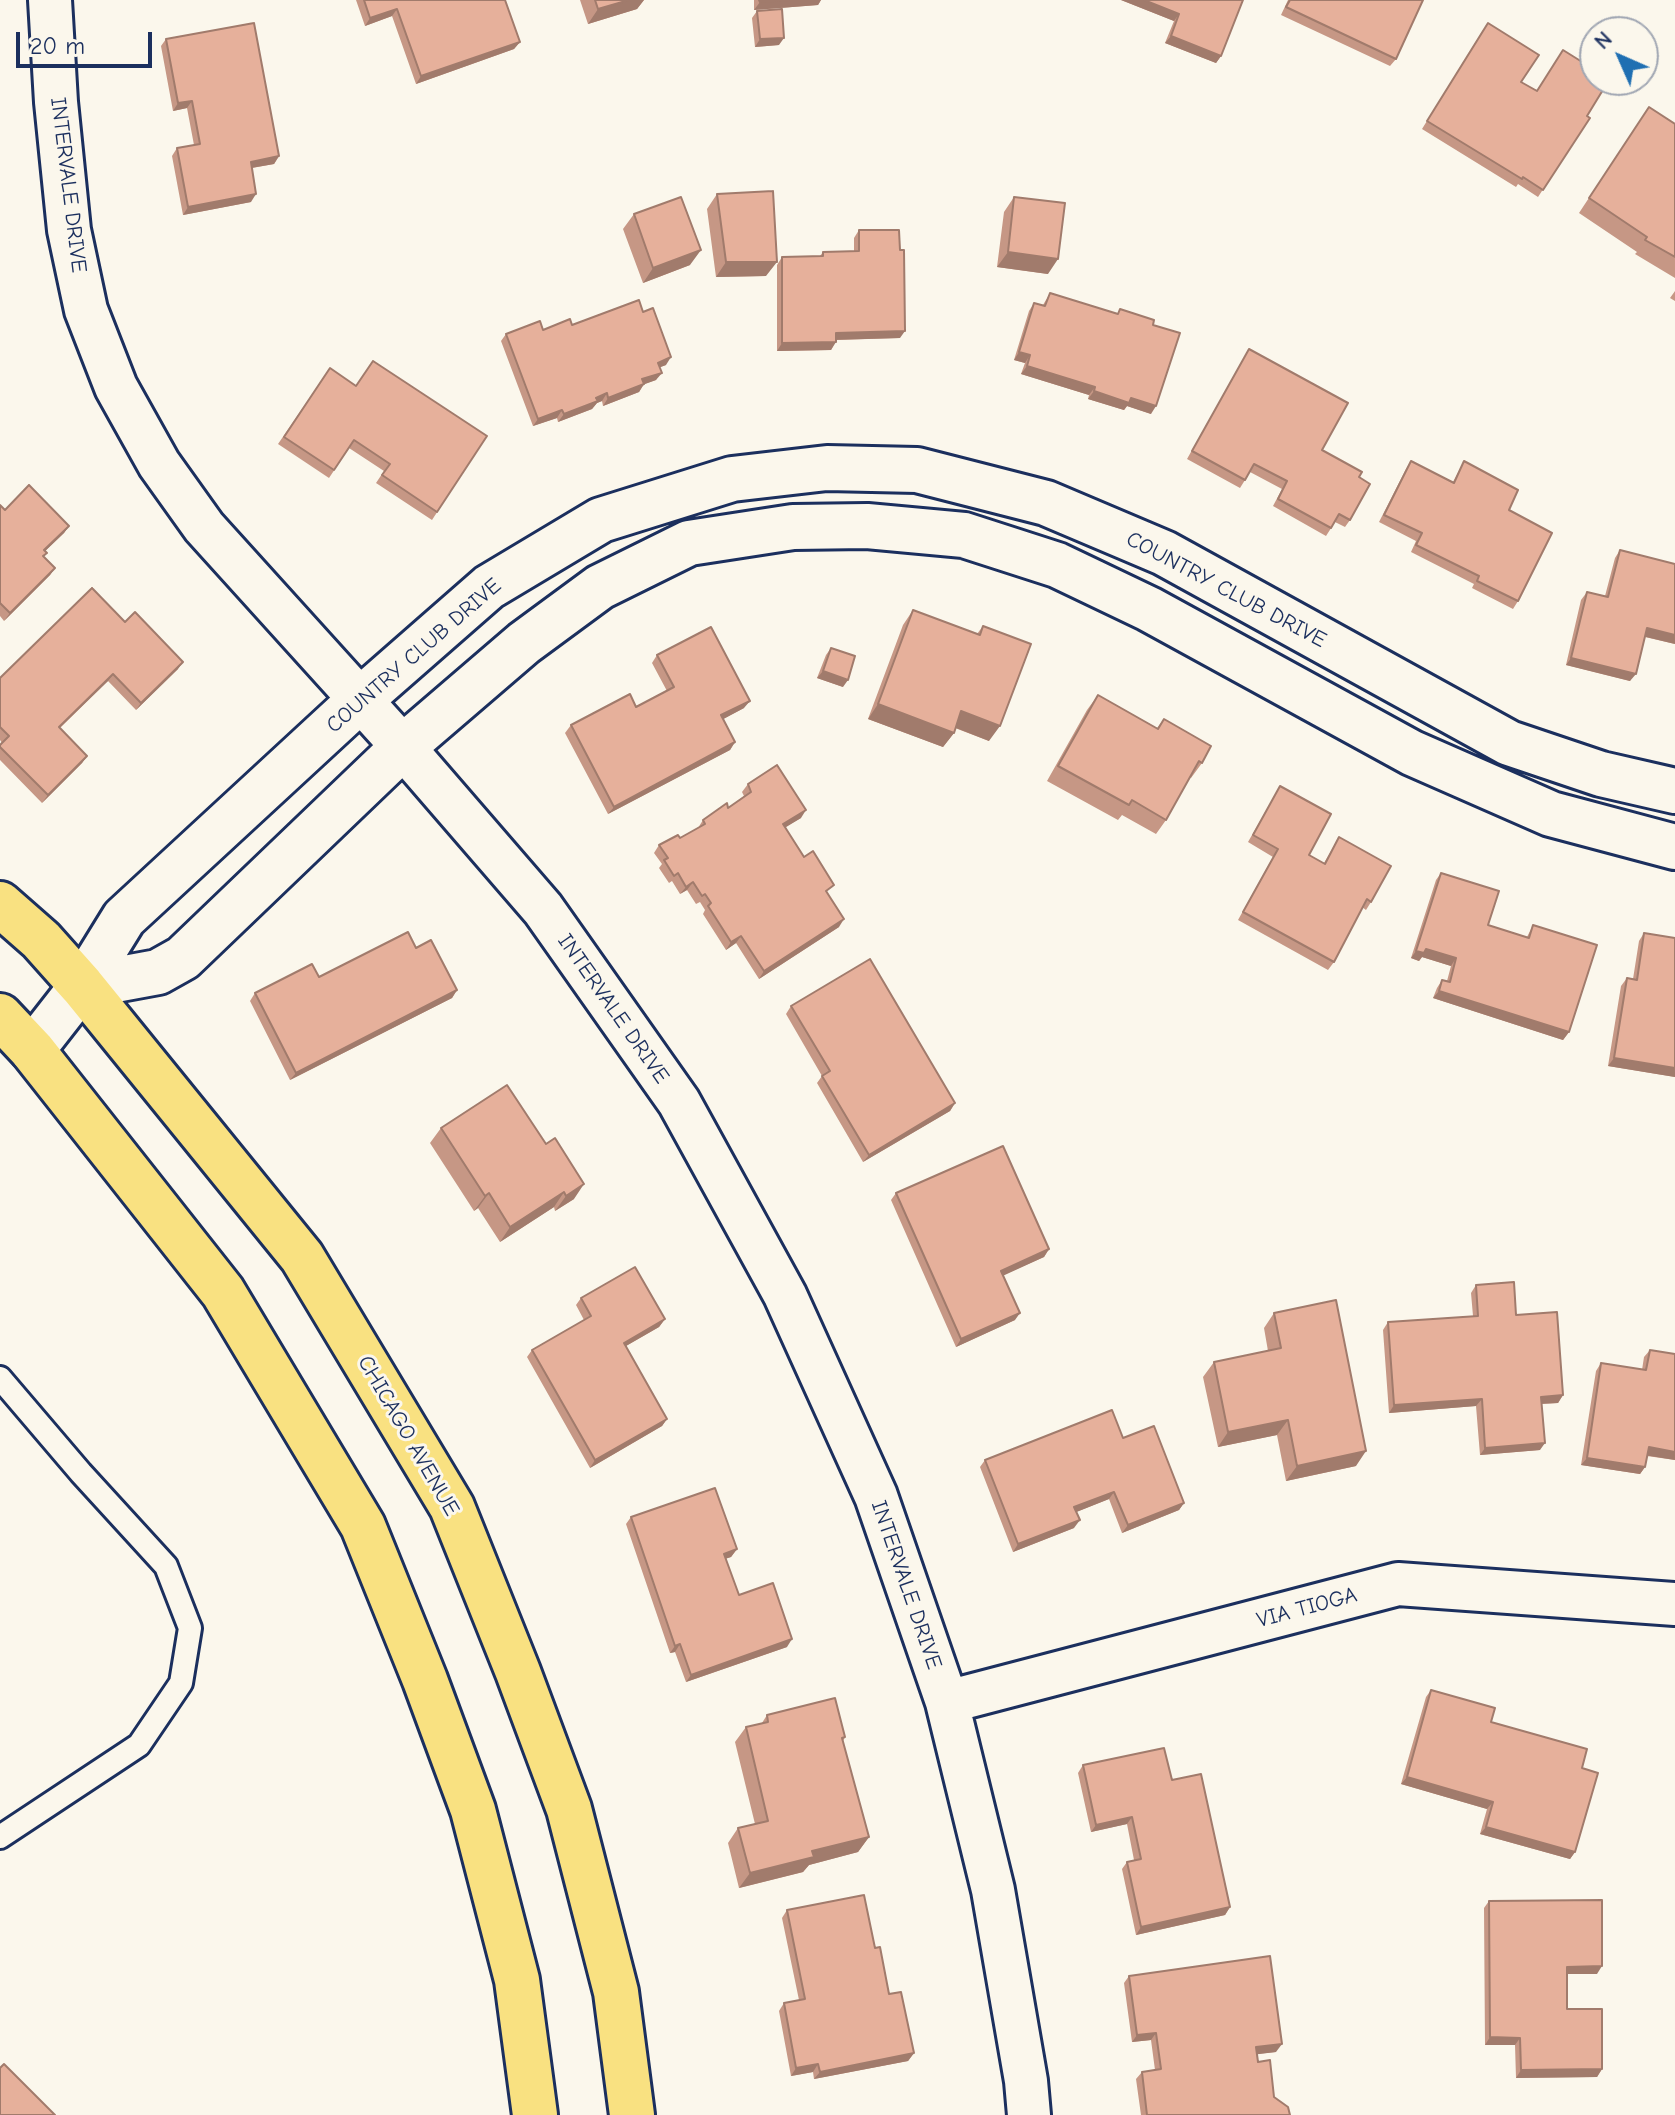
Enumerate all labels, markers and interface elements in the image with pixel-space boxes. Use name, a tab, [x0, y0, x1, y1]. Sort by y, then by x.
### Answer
scale bar	[20, 16, 156, 66]
north arrow	[1579, 16, 1659, 96]
text: N	[1589, 26, 1618, 55]
text: 20 m	[30, 32, 85, 60]
street label: INTERVALE DRIVE	[44, 96, 92, 274]
street label: COUNTRY CLUB DRIVE	[1121, 526, 1331, 654]
street label: COUNTRY CLUB DRIVE	[321, 573, 507, 739]
street label: INTERVALE DRIVE	[552, 929, 674, 1089]
street label: CHICAGO AVENUE	[351, 1351, 465, 1521]
street label: INTERVALE DRIVE	[865, 1497, 947, 1673]
street label: VIA TIOGA	[1254, 1582, 1360, 1634]

